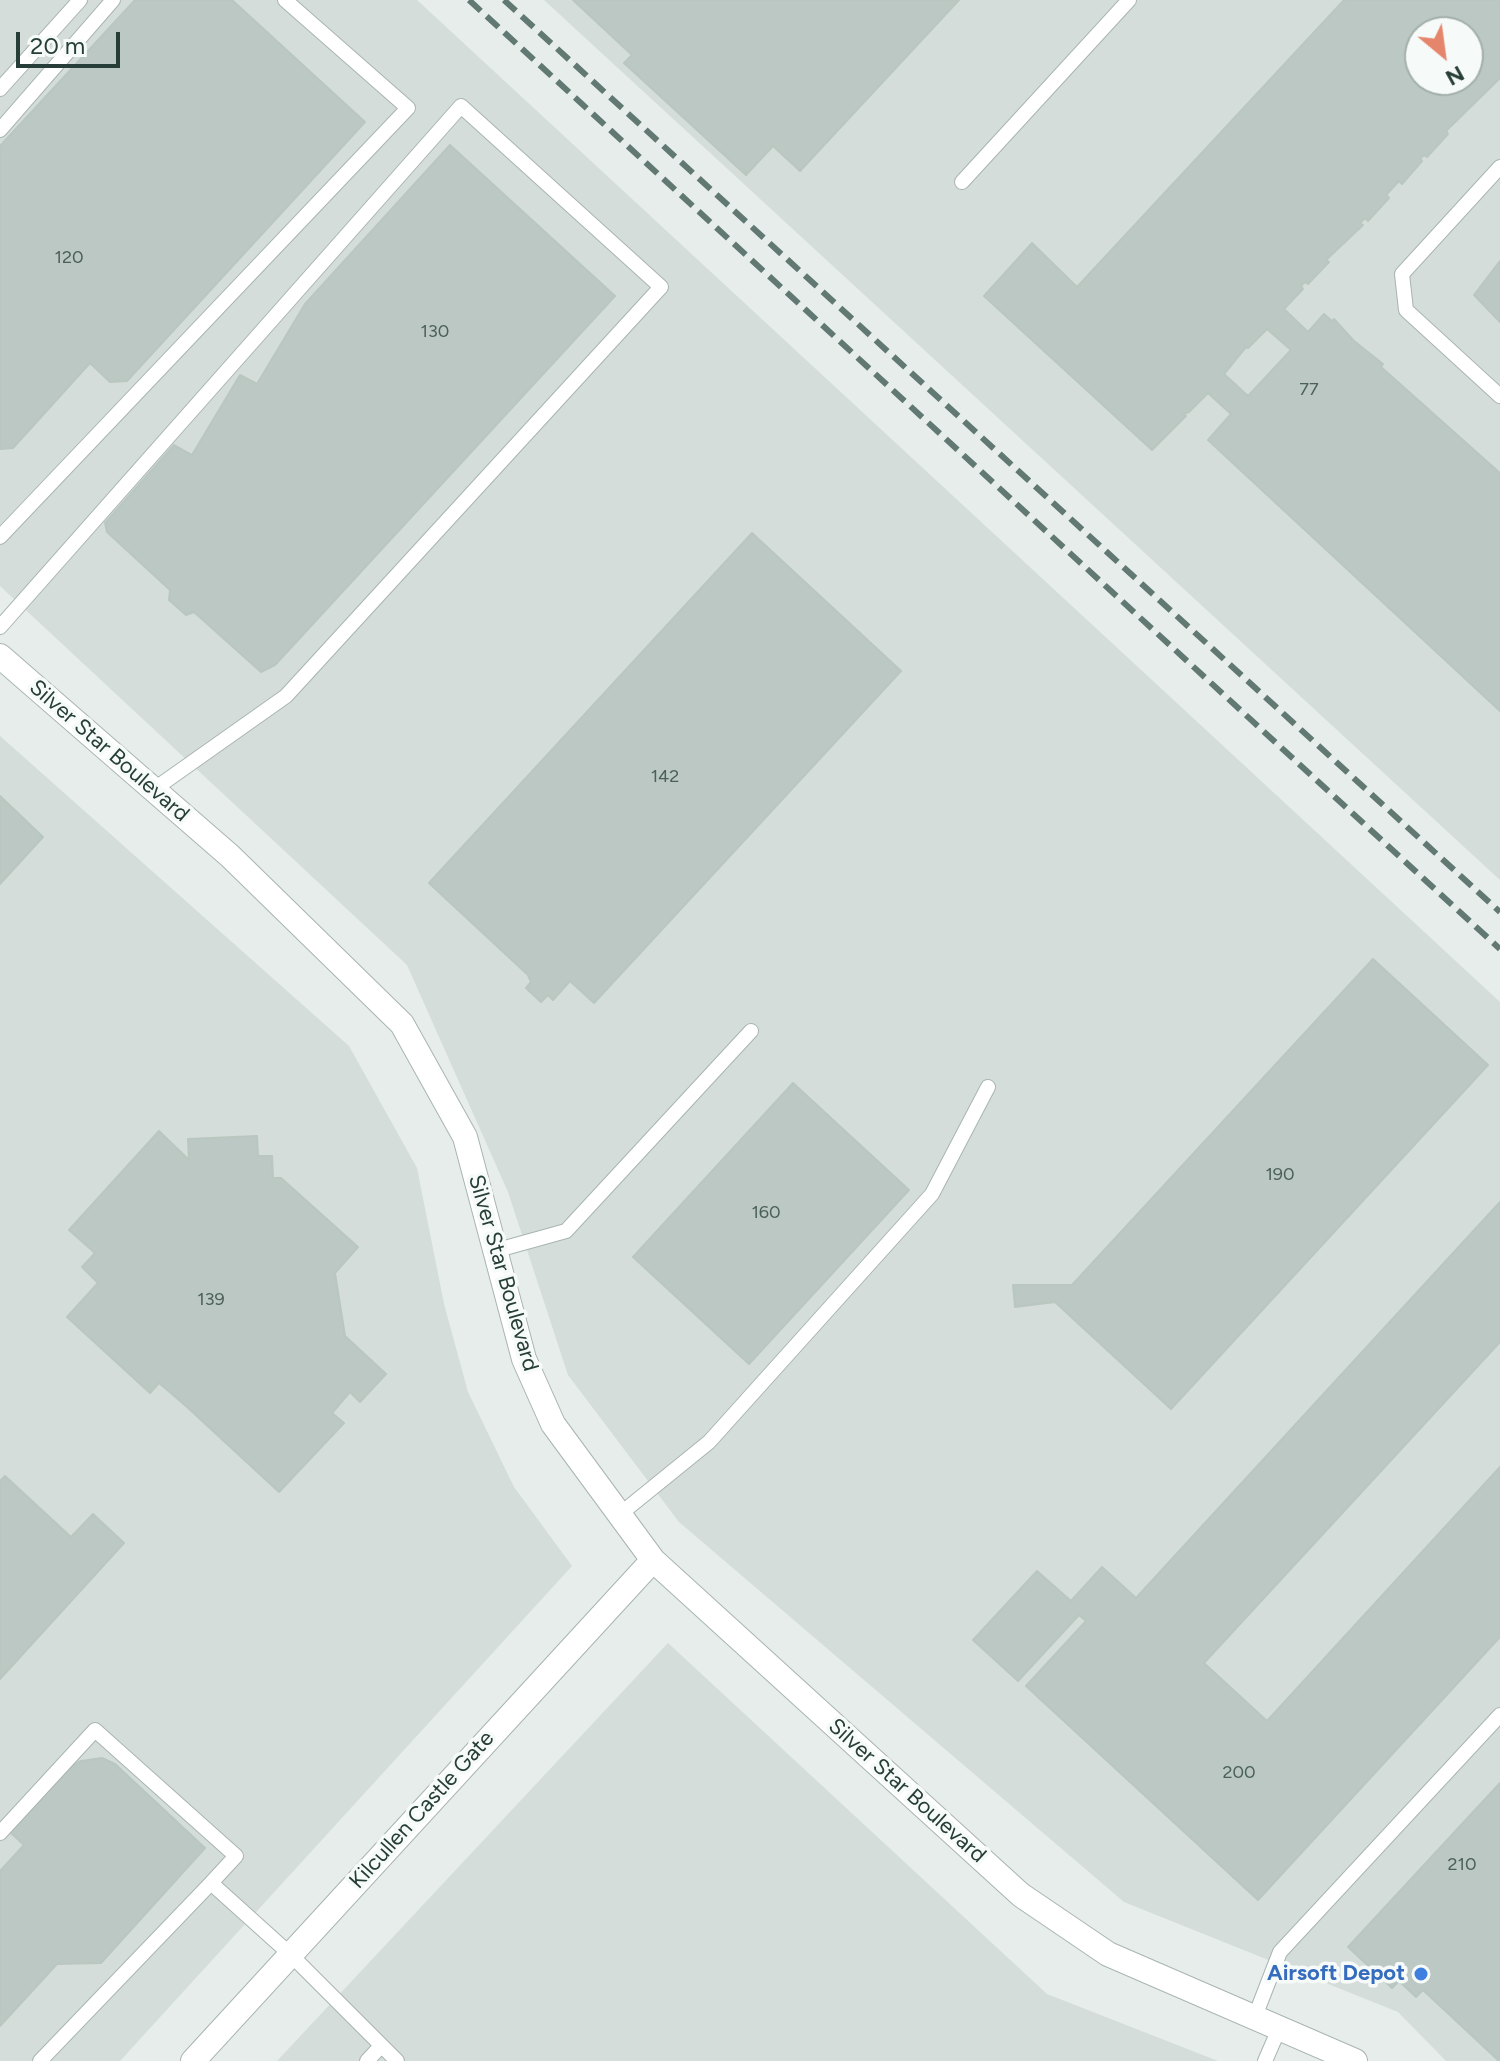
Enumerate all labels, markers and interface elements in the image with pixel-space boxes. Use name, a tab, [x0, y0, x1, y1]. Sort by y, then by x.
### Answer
scale bar	[20, 16, 124, 66]
north arrow	[1404, 16, 1484, 96]
text: 20 m	[30, 31, 85, 60]
text: N	[1441, 60, 1469, 92]
house number: 120	[54, 247, 84, 269]
house number: 130	[421, 321, 449, 343]
house number: 77	[1299, 379, 1319, 401]
street label: Silver Star Boulevard	[24, 674, 194, 828]
house number: 142	[651, 766, 679, 788]
house number: 190	[1265, 1164, 1295, 1186]
street label: Silver Star Boulevard	[462, 1172, 544, 1374]
house number: 160	[751, 1202, 781, 1224]
house number: 139	[197, 1289, 225, 1311]
street label: Silver Star Boulevard	[823, 1713, 991, 1869]
street label: Kilcullen Castle Gate	[344, 1726, 500, 1894]
house number: 200	[1222, 1762, 1256, 1784]
house number: 210	[1447, 1854, 1477, 1876]
place label: Airsoft Depot	[1267, 1961, 1405, 1987]
marker: Airsoft Depot	[1412, 1965, 1430, 1983]

